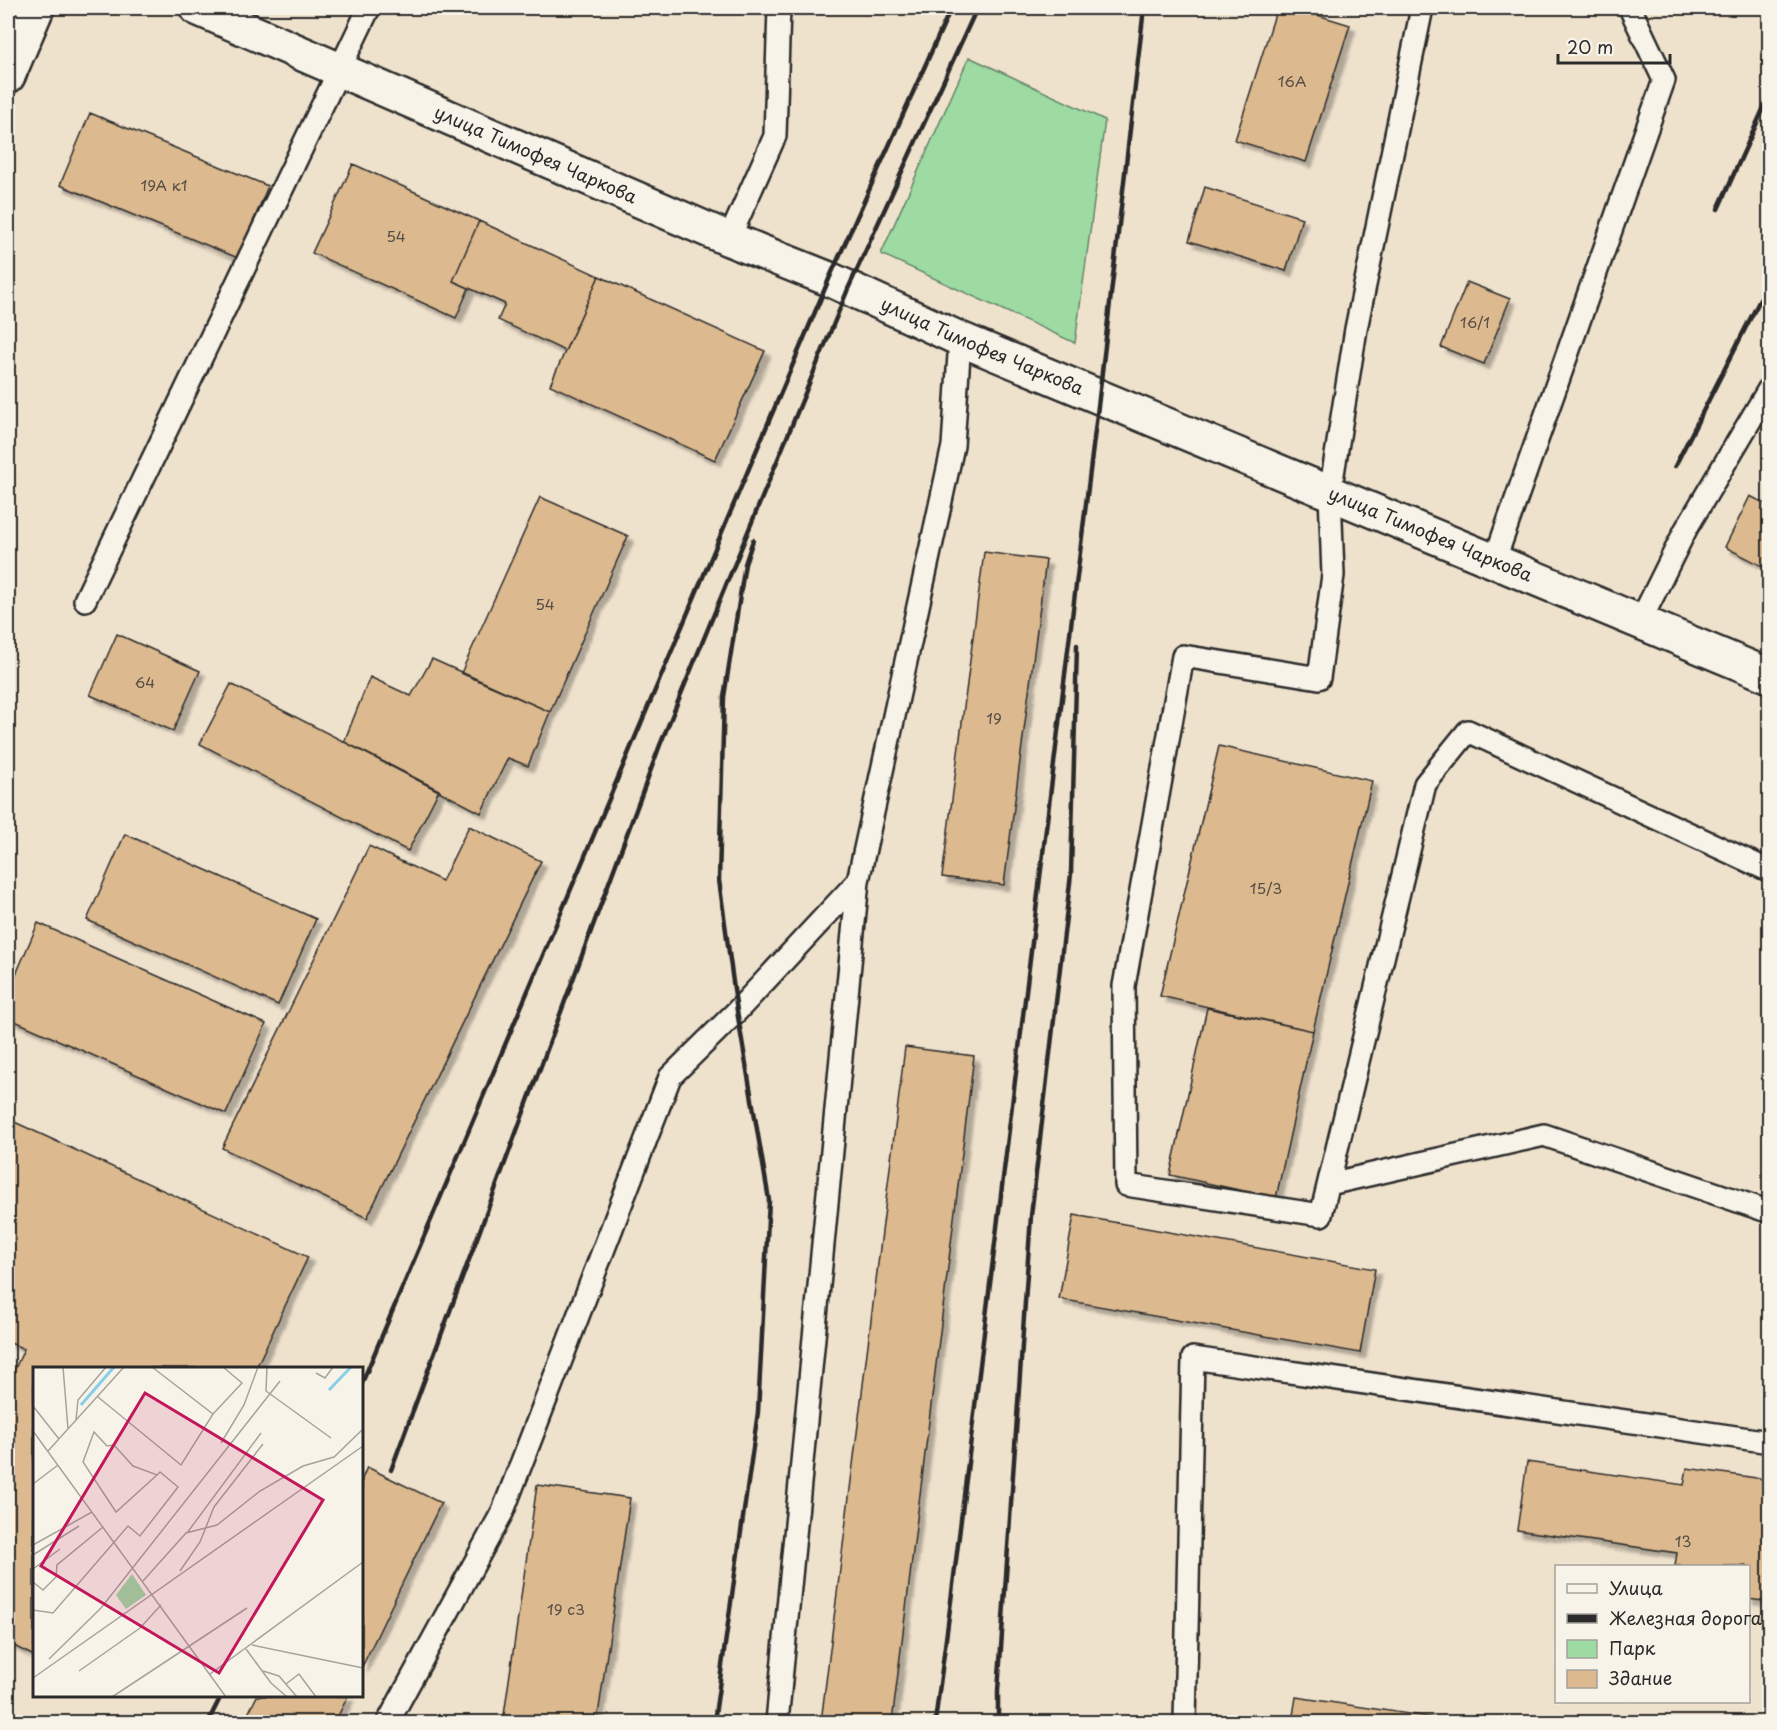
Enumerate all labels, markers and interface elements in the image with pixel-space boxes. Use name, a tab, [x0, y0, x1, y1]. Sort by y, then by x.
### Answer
scale bar	[1558, 27, 1670, 65]
text: 20 m	[1567, 33, 1613, 60]
house number: 16А	[1278, 69, 1306, 92]
street label: улица Тимофея Чаркова	[430, 98, 642, 210]
house number: 19А к1	[140, 173, 188, 196]
house number: 54	[386, 224, 406, 247]
street label: улица Тимофея Чаркова	[877, 290, 1089, 401]
house number: 16/1	[1460, 310, 1490, 333]
street label: улица Тимофея Чаркова	[1325, 479, 1538, 588]
house number: 54	[535, 592, 555, 615]
house number: 64	[135, 670, 155, 693]
house number: 19	[986, 706, 1002, 729]
house number: 15/3	[1250, 876, 1282, 899]
inset map	[33, 1367, 363, 1697]
house number: 13	[1675, 1529, 1691, 1552]
legend	[1555, 1565, 1750, 1703]
text: Улица	[1609, 1574, 1663, 1601]
house number: 19 с3	[547, 1597, 585, 1620]
text: Железная дорога	[1609, 1604, 1763, 1631]
text: Парк	[1609, 1634, 1656, 1661]
text: Здание	[1609, 1664, 1672, 1691]

